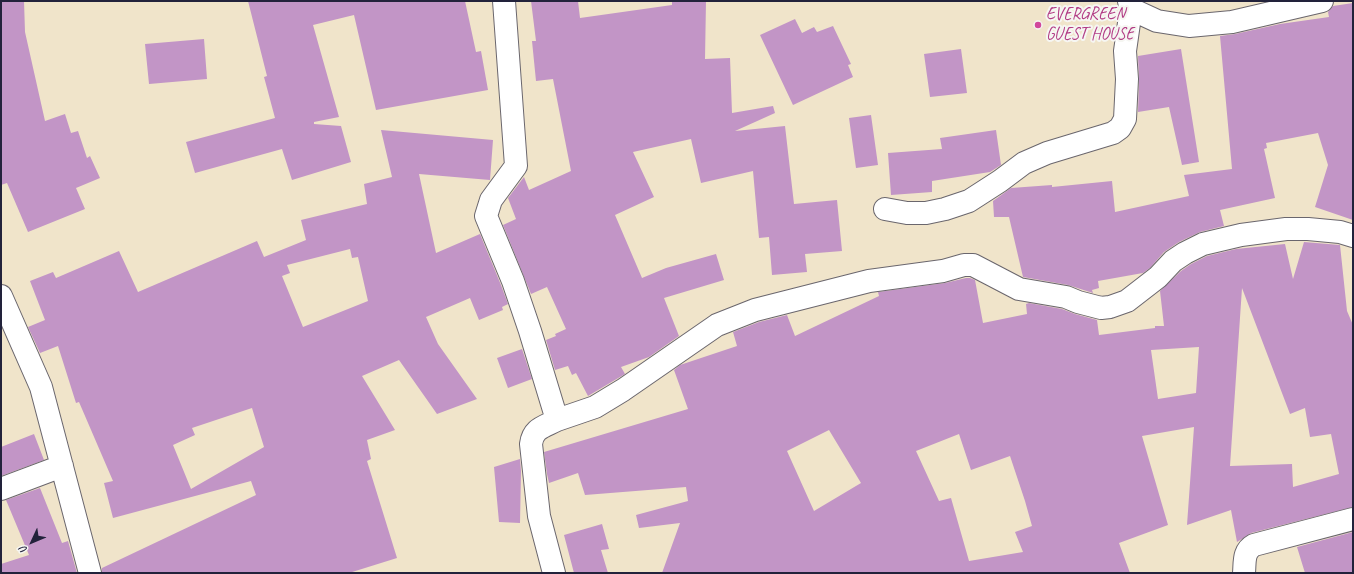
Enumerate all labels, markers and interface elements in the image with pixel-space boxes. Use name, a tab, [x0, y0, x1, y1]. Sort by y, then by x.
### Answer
place label: EVERGREEN GUEST HOUSE	[1046, 5, 1134, 45]
marker: EVERGREEN GUEST HOUSE	[1033, 20, 1043, 30]
north arrow	[12, 522, 52, 562]
text: U	[16, 544, 30, 557]

